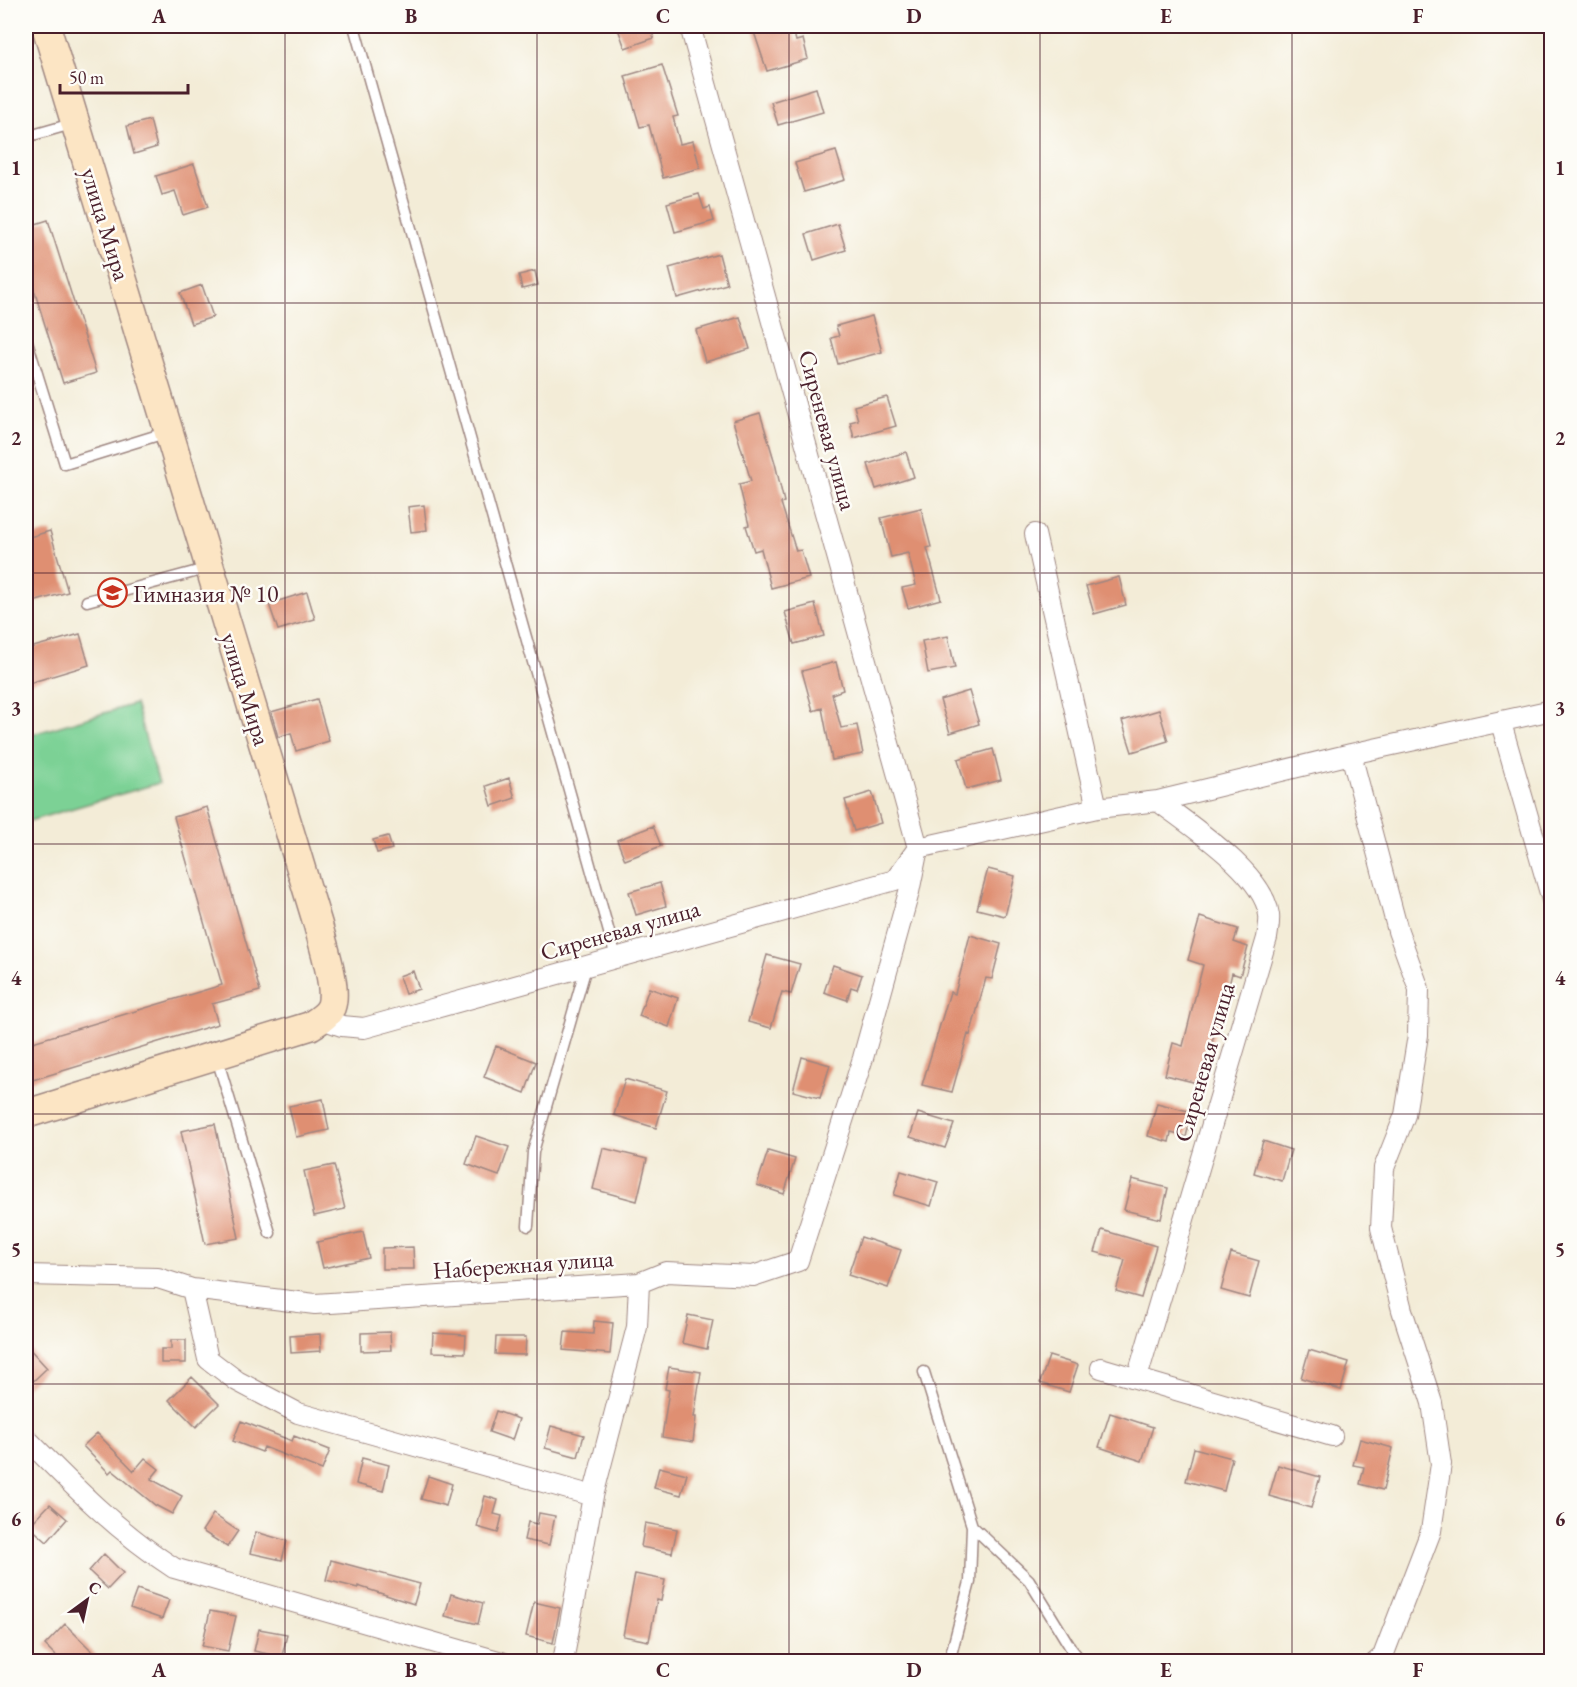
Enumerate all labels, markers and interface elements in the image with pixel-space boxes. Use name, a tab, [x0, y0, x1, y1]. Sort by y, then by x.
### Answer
text: A	[151, 3, 167, 29]
text: B	[405, 3, 417, 29]
text: C	[656, 3, 670, 29]
text: D	[906, 3, 922, 29]
text: E	[1160, 3, 1172, 29]
text: F	[1413, 3, 1424, 29]
scale bar	[60, 57, 188, 95]
text: 50 m	[69, 66, 104, 89]
text: 1	[11, 155, 21, 181]
text: 1	[1555, 155, 1565, 181]
street label: улица Мира	[74, 164, 138, 285]
street label: Сиреневая улица	[792, 346, 864, 514]
text: 2	[11, 425, 22, 451]
text: 2	[1555, 425, 1566, 451]
school or university icon: Гимназия № 10	[96, 577, 128, 609]
place label: Гимназия № 10	[133, 578, 279, 609]
street label: улица Мира	[214, 629, 278, 750]
text: 3	[11, 695, 21, 721]
text: 3	[1555, 695, 1565, 721]
street label: Сиреневая улица	[537, 892, 704, 968]
text: 4	[11, 965, 22, 991]
text: 4	[1555, 965, 1566, 991]
street label: Сиреневая улица	[1166, 978, 1242, 1145]
text: 5	[11, 1236, 21, 1262]
text: 5	[1555, 1236, 1565, 1262]
street label: Набережная улица	[431, 1242, 615, 1286]
text: 6	[11, 1506, 22, 1532]
text: 6	[1555, 1506, 1566, 1532]
north arrow	[57, 1570, 117, 1630]
text: С	[84, 1576, 105, 1600]
text: A	[151, 1657, 167, 1683]
text: B	[405, 1657, 417, 1683]
text: C	[656, 1657, 670, 1683]
text: D	[906, 1657, 922, 1683]
text: E	[1160, 1657, 1172, 1683]
text: F	[1413, 1657, 1424, 1683]

